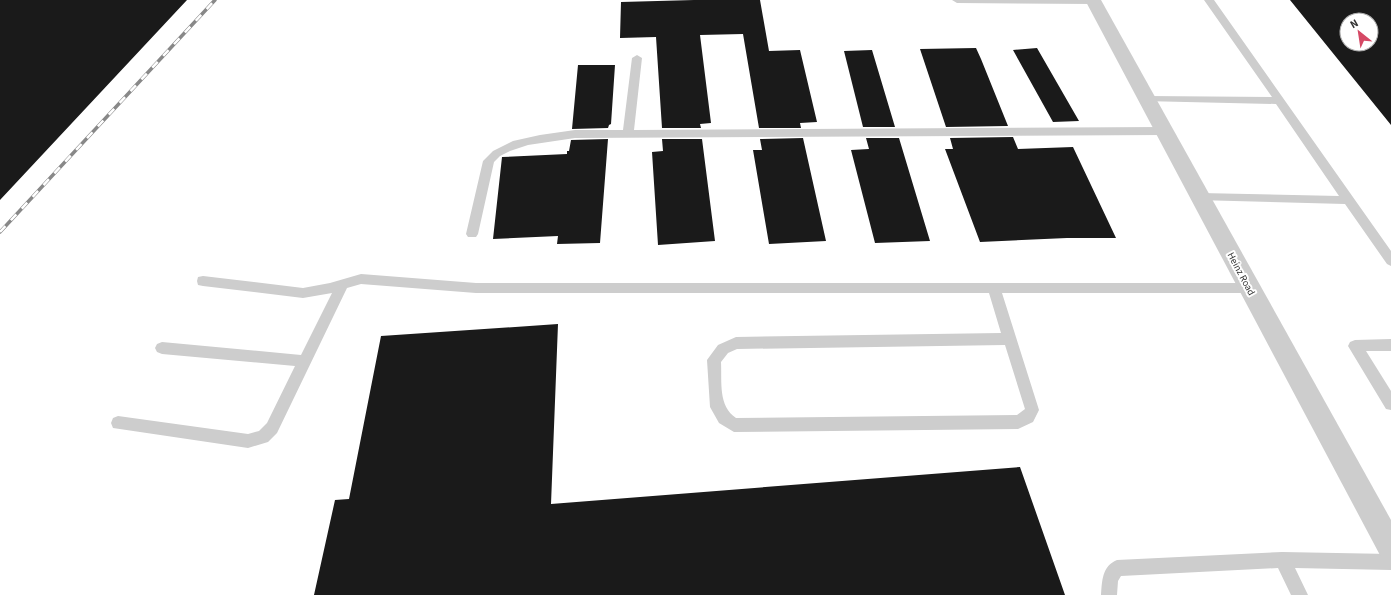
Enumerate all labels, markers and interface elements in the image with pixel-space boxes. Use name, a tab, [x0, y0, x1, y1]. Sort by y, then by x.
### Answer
north arrow	[1339, 12, 1379, 52]
text: N	[1347, 15, 1361, 32]
street label: Heinz Road	[1224, 250, 1258, 298]

